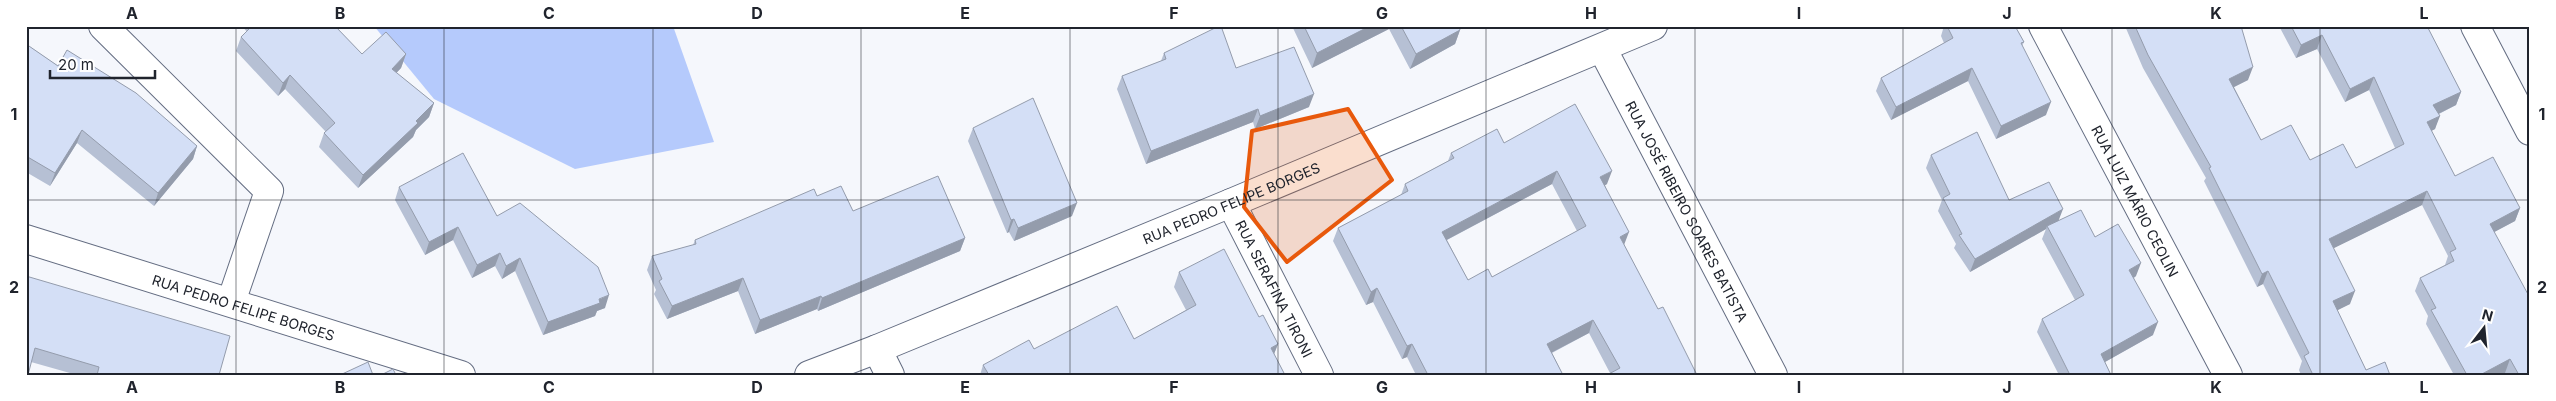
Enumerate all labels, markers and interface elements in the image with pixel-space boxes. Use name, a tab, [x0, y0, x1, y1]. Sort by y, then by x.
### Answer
text: A	[126, 3, 138, 23]
text: B	[335, 3, 345, 23]
text: C	[543, 3, 555, 23]
text: D	[751, 3, 763, 23]
text: E	[960, 3, 970, 23]
text: F	[1169, 3, 1179, 23]
text: G	[1376, 3, 1388, 23]
text: H	[1585, 3, 1597, 23]
text: I	[1797, 3, 1801, 23]
text: J	[2002, 3, 2012, 23]
text: K	[2210, 3, 2222, 23]
text: L	[2419, 3, 2429, 23]
scale bar	[50, 48, 155, 80]
text: 20 m	[58, 55, 94, 74]
street label: RUA JOSÉ RIBEIRO SOARES BATISTA	[1623, 98, 1752, 325]
text: 1	[11, 104, 17, 124]
text: 1	[2539, 104, 2545, 124]
street label: RUA LUIZ MÁRIO CEOLIN	[2089, 122, 2183, 280]
street label: RUA PEDRO FELIPE BORGES	[1140, 158, 1322, 247]
street label: RUA SERAFINA TIRONI	[1233, 217, 1317, 360]
street label: RUA PEDRO FELIPE BORGES	[150, 271, 337, 344]
text: 2	[9, 277, 19, 297]
text: 2	[2537, 277, 2547, 297]
north arrow	[2458, 304, 2508, 354]
text: N	[2480, 305, 2495, 325]
text: A	[126, 377, 138, 397]
text: B	[335, 377, 345, 397]
text: C	[543, 377, 555, 397]
text: D	[751, 377, 763, 397]
text: E	[960, 377, 970, 397]
text: F	[1169, 377, 1179, 397]
text: G	[1376, 377, 1388, 397]
text: H	[1585, 377, 1597, 397]
text: I	[1797, 377, 1801, 397]
text: J	[2002, 377, 2012, 397]
text: K	[2210, 377, 2222, 397]
text: L	[2419, 377, 2429, 397]

